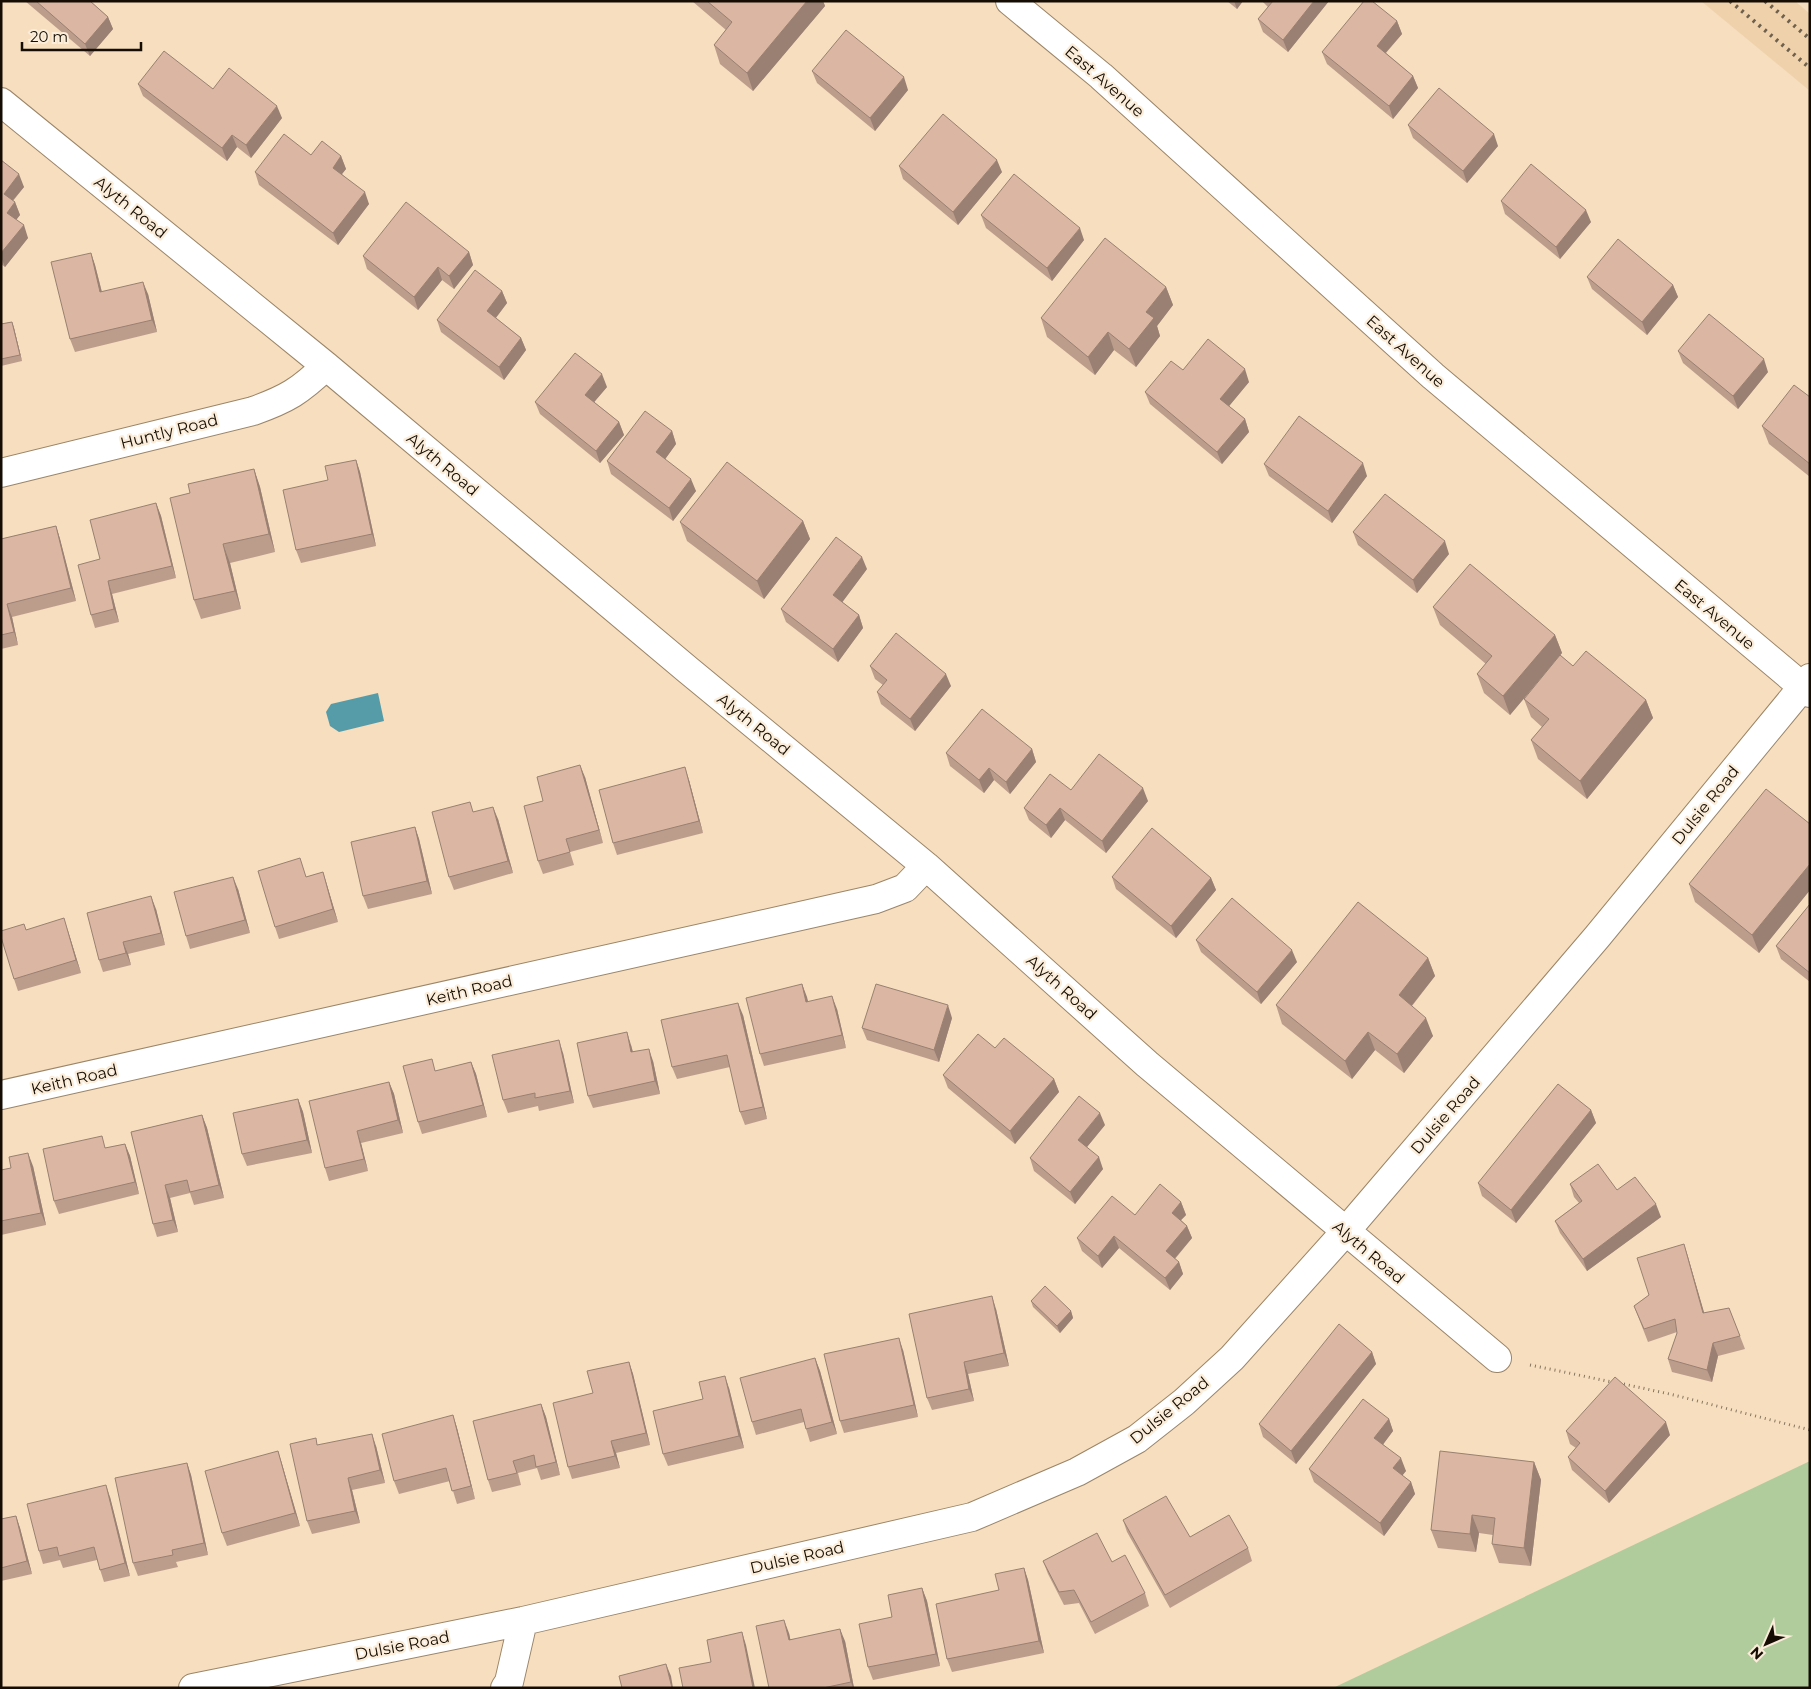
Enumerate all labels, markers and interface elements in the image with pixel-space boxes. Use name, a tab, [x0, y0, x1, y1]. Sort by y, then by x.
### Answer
scale bar	[22, 20, 141, 52]
text: 20 m	[30, 27, 68, 46]
street label: East Avenue	[1061, 42, 1148, 121]
street label: Alyth Road	[91, 172, 171, 242]
street label: East Avenue	[1363, 311, 1449, 392]
street label: Huntly Road	[118, 410, 220, 453]
street label: Alyth Road	[403, 429, 482, 500]
street label: East Avenue	[1671, 575, 1759, 653]
street label: Alyth Road	[714, 689, 794, 759]
street label: Dulsie Road	[1668, 762, 1743, 849]
street label: Alyth Road	[1023, 951, 1101, 1024]
street label: Keith Road	[424, 971, 514, 1010]
street label: Keith Road	[29, 1060, 119, 1099]
street label: Dulsie Road	[1407, 1073, 1484, 1158]
street label: Alyth Road	[1329, 1217, 1408, 1288]
street label: Dulsie Road	[1126, 1373, 1213, 1448]
street label: Dulsie Road	[748, 1537, 846, 1578]
north arrow	[1741, 1619, 1791, 1669]
street label: Dulsie Road	[353, 1627, 451, 1664]
text: N	[1746, 1643, 1767, 1664]

